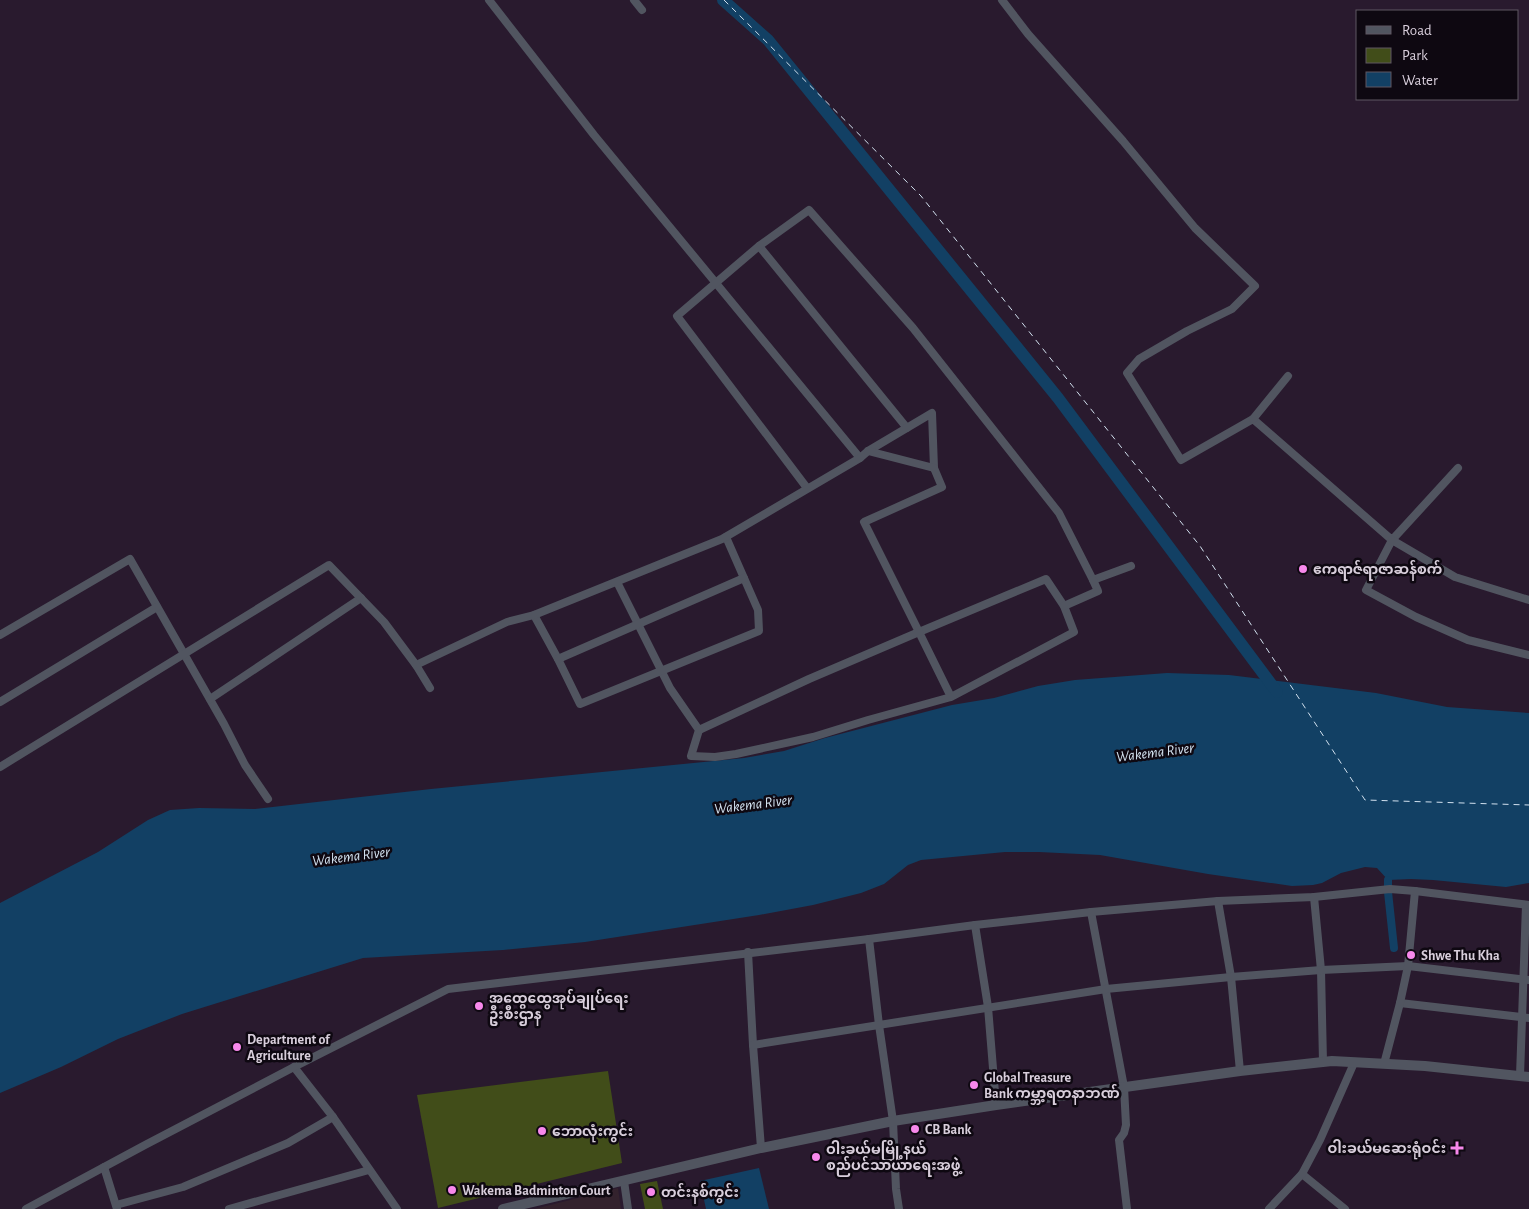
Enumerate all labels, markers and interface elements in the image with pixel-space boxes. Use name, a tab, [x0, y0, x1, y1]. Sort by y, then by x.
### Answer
legend	[1356, 10, 1519, 100]
text: Road	[1402, 23, 1432, 38]
text: Park	[1402, 48, 1428, 63]
text: Water	[1402, 73, 1438, 88]
place label: ဧကရာဇ်ရာဇာဆန်စက်	[1313, 559, 1442, 581]
marker: ဧကရာဇ်ရာဇာဆန်စက်	[1297, 563, 1309, 575]
water label: Wakema River	[1115, 740, 1196, 765]
water label: Wakema River	[713, 792, 794, 817]
water label: Wakema River	[311, 844, 392, 869]
marker: Shwe Thu Kha	[1405, 949, 1417, 961]
place label: Shwe Thu Kha	[1421, 949, 1500, 963]
place label: အထွေထွေအုပ်ချုပ်ရေး ဦးစီးဌာန	[489, 988, 629, 1026]
marker: အထွေထွေအုပ်ချုပ်ရေး ဦးစီးဌာန	[473, 1000, 485, 1012]
place label: Department of Agriculture	[247, 1033, 331, 1063]
marker: Department of Agriculture	[231, 1041, 243, 1053]
place label: Global Treasure Bank ကမ္ဘာ့ရတနာဘဏ်	[984, 1071, 1120, 1105]
marker: Global Treasure Bank ကမ္ဘာ့ရတနာဘဏ်	[968, 1079, 980, 1091]
place label: ဘောလုံးကွင်း	[552, 1121, 633, 1143]
marker: CB Bank	[909, 1123, 921, 1135]
place label: CB Bank	[925, 1123, 972, 1137]
marker: ဘောလုံးကွင်း	[536, 1125, 548, 1137]
place label: ဝါးခယ်မဆေးရုံဝင်း	[1327, 1138, 1446, 1160]
place label: ဝါးခယ်မမြို့နယ် စည်ပင်သာယာရေးအဖွဲ့	[826, 1139, 963, 1177]
marker: ဝါးခယ်မဆေးရုံဝင်း	[1450, 1141, 1464, 1155]
marker: ဝါးခယ်မမြို့နယ် စည်ပင်သာယာရေးအဖွဲ့	[810, 1151, 822, 1163]
place label: တင်းနစ်ကွင်း	[661, 1182, 739, 1204]
marker: Wakema Badminton Court	[446, 1184, 458, 1196]
place label: Wakema Badminton Court	[462, 1184, 611, 1198]
marker: တင်းနစ်ကွင်း	[645, 1186, 657, 1198]

